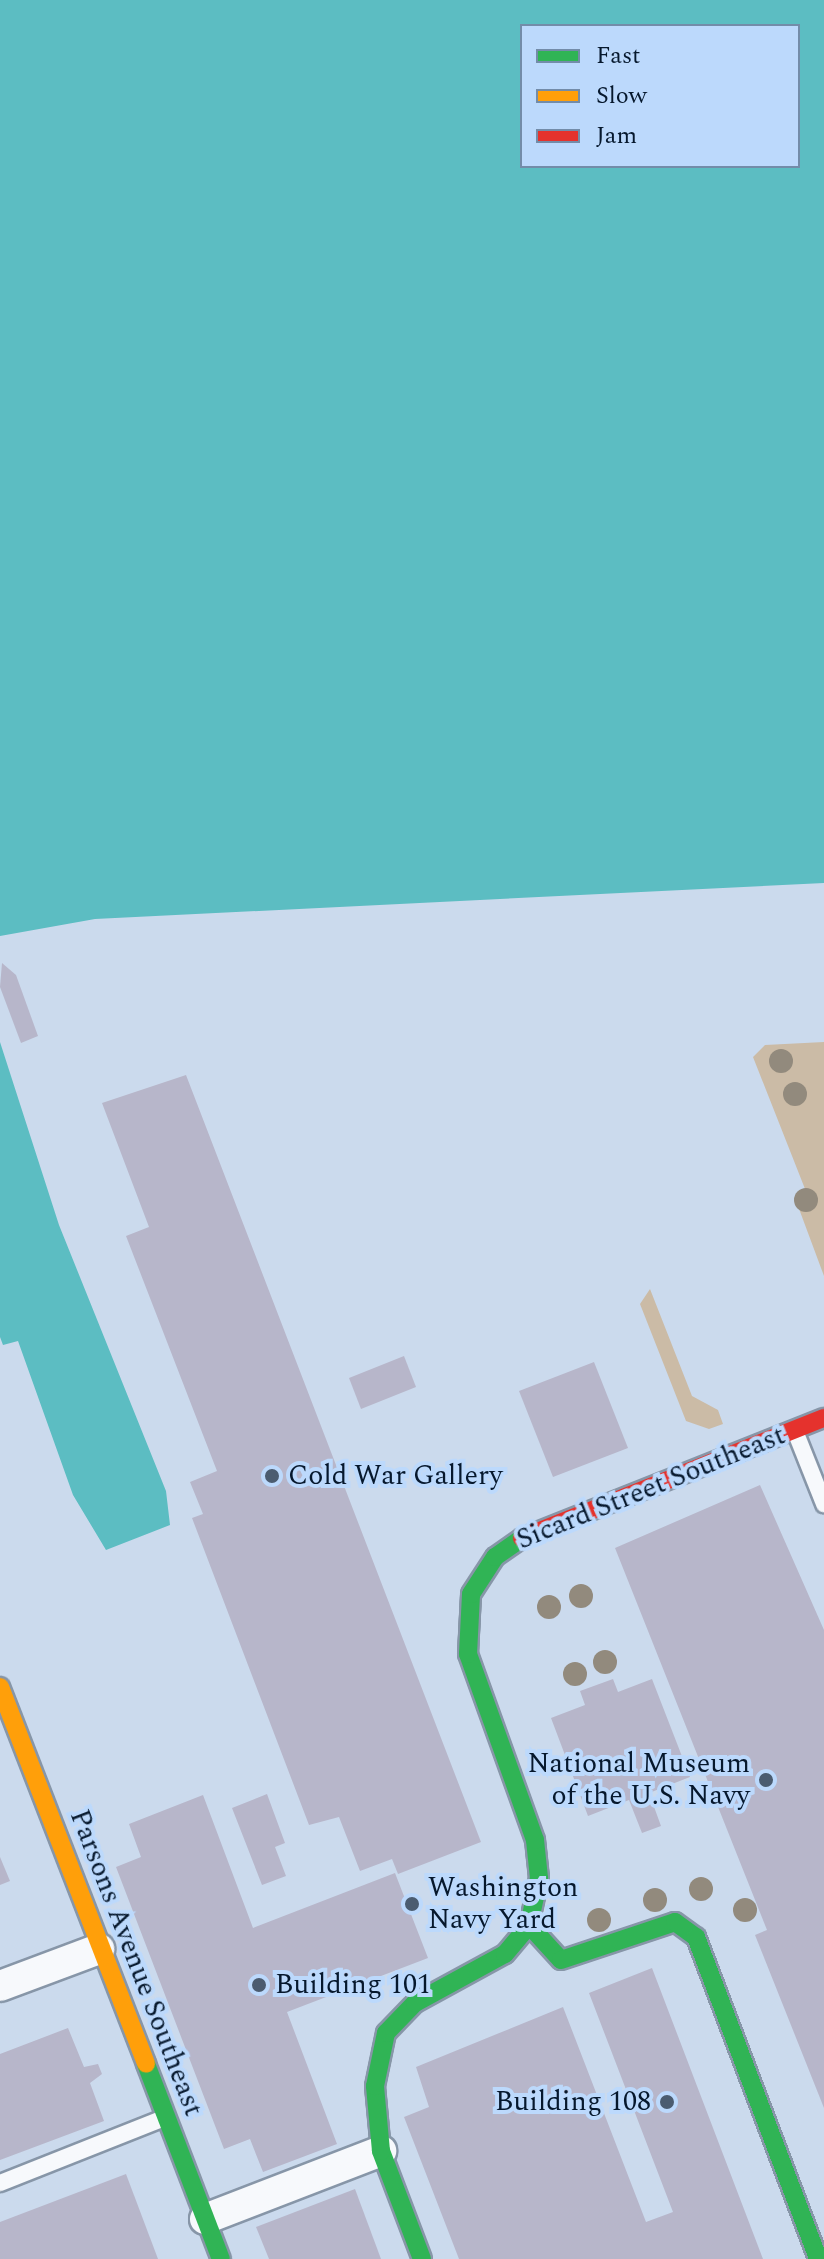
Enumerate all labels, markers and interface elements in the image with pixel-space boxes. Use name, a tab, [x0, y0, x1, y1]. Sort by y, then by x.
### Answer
legend	[520, 24, 800, 168]
text: Fast	[596, 38, 641, 74]
text: Slow	[596, 78, 647, 114]
text: Jam	[596, 118, 637, 154]
street label: Sicard Street Southeast	[512, 1419, 790, 1557]
place label: Cold War Gallery	[288, 1459, 503, 1493]
marker: Cold War Gallery	[263, 1467, 281, 1485]
place label: National Museum of the U.S. Navy	[527, 1747, 750, 1813]
marker: National Museum of the U.S. Navy	[757, 1771, 775, 1789]
street label: Parsons Avenue Southeast	[62, 1805, 210, 2121]
place label: Washington Navy Yard	[428, 1871, 578, 1937]
marker: Washington Navy Yard	[403, 1895, 421, 1913]
place label: Building 101	[275, 1968, 431, 2002]
marker: Building 101	[250, 1976, 268, 1994]
place label: Building 108	[495, 2085, 651, 2119]
marker: Building 108	[658, 2093, 676, 2111]

